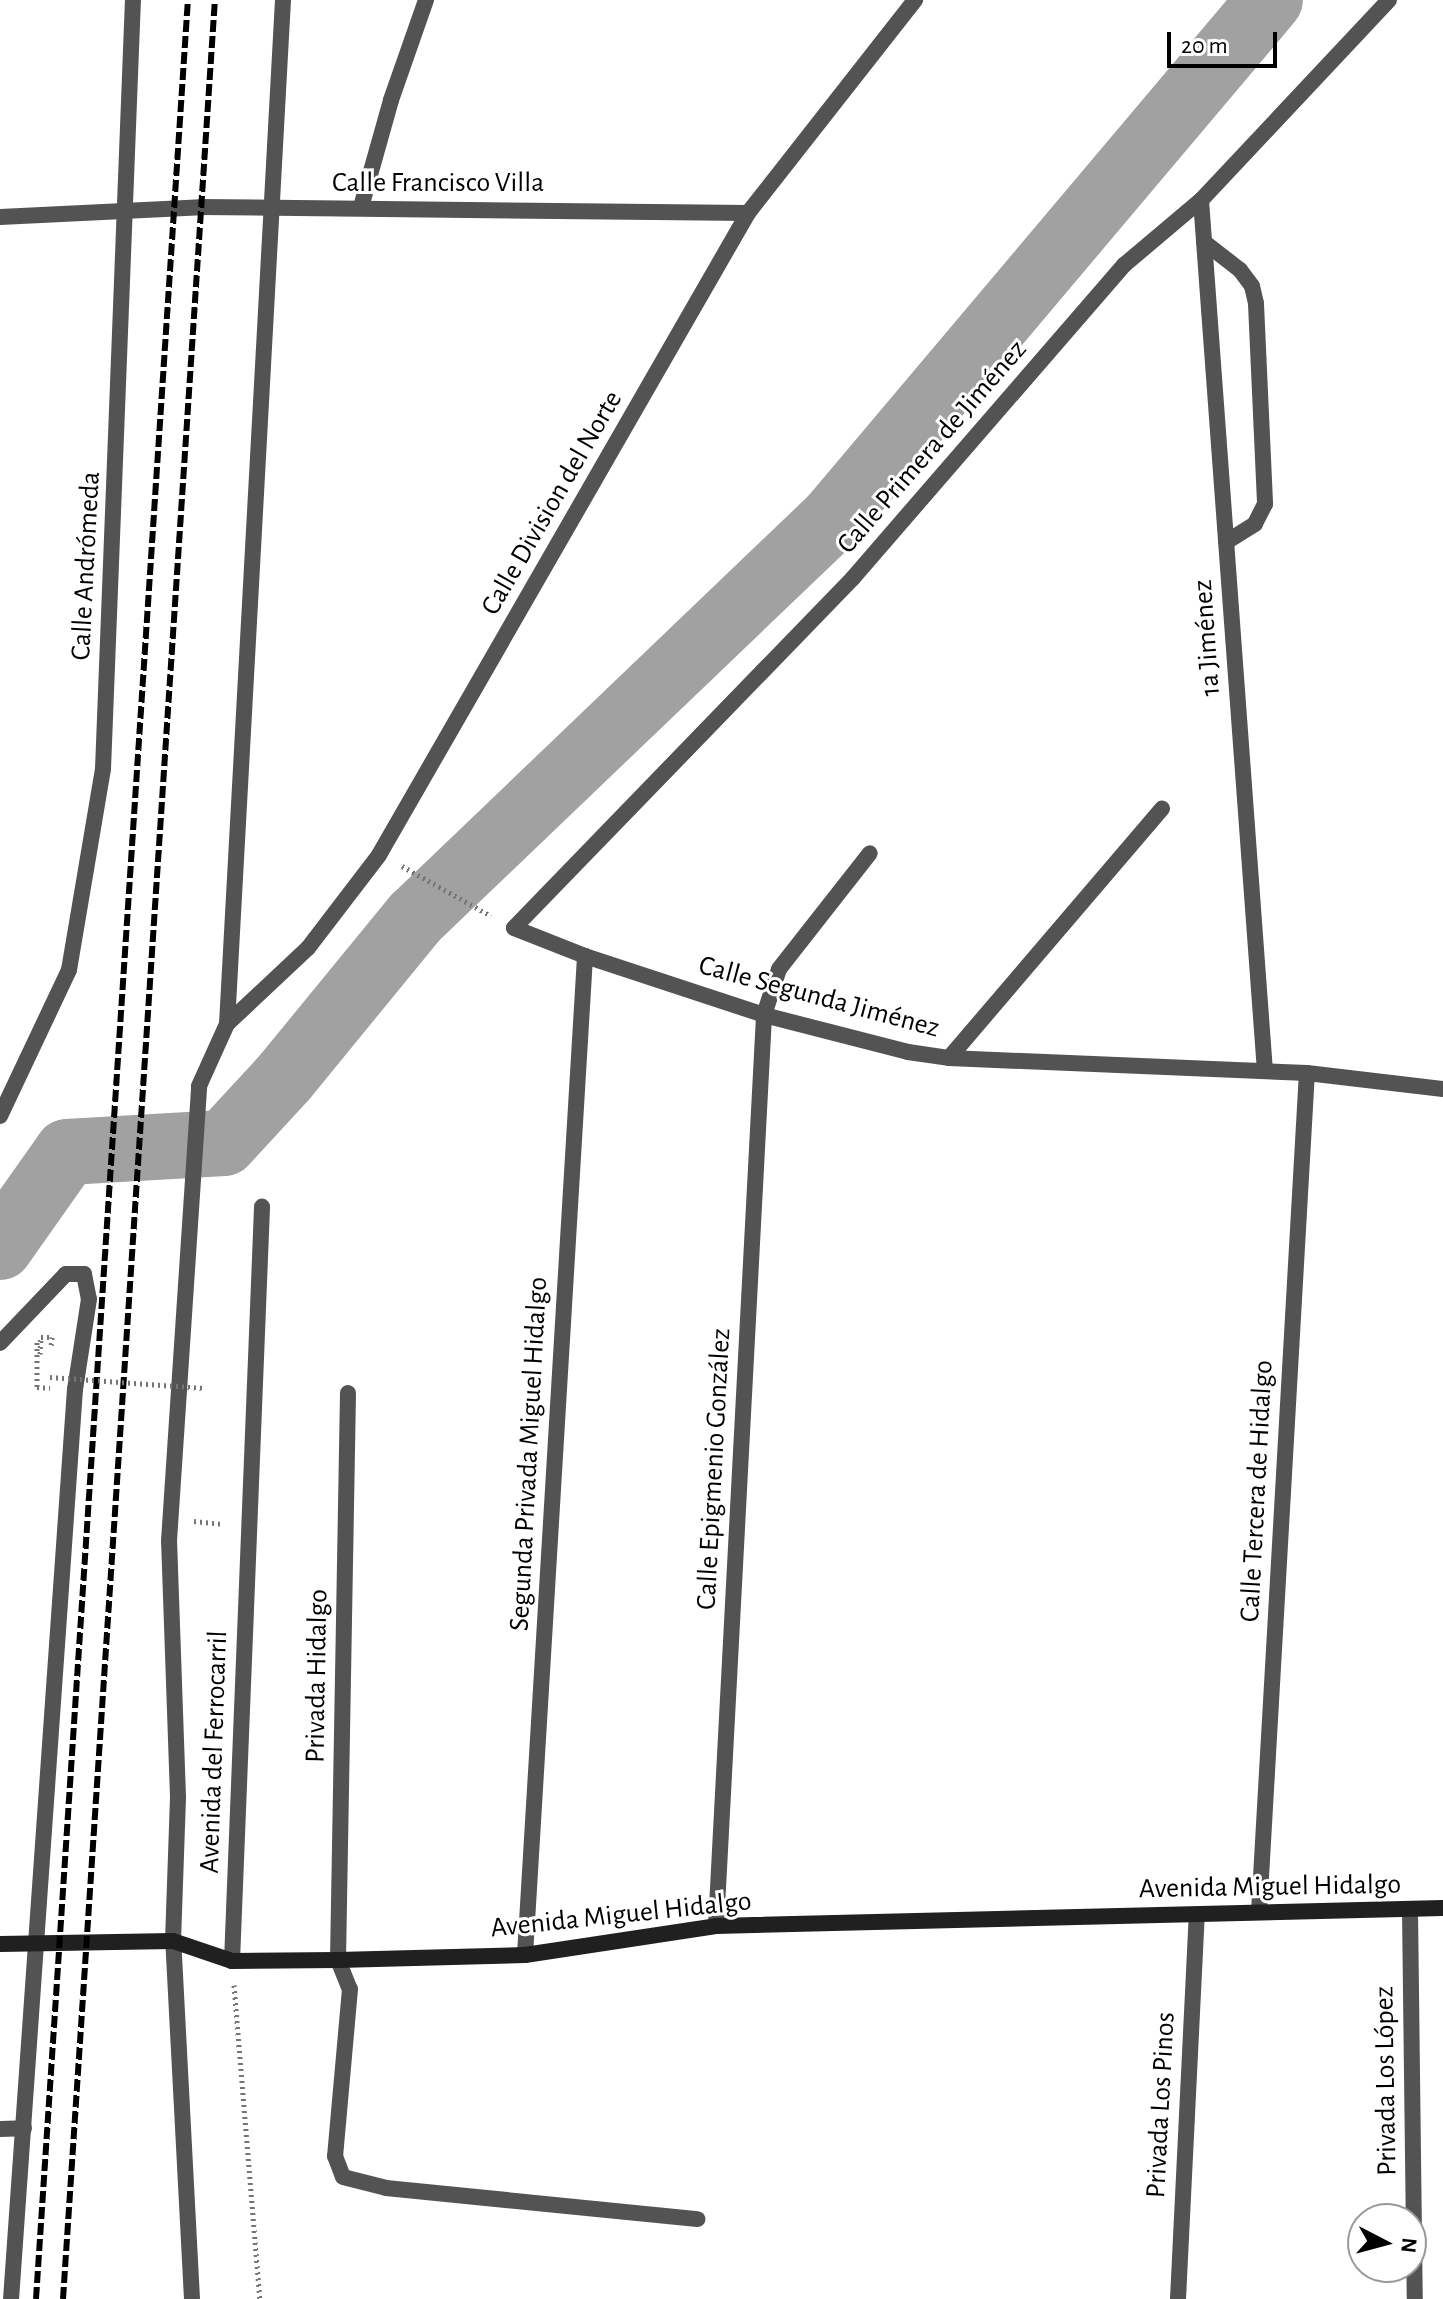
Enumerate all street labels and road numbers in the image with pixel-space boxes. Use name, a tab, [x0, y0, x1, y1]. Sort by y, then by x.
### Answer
street label: Calle Francisco Villa	[332, 166, 544, 200]
street label: Calle Primera de Jiménez	[830, 333, 1034, 561]
street label: Calle Division del Norte	[474, 385, 630, 621]
street label: Calle Andrómeda	[64, 471, 108, 661]
street label: 1a Jiménez	[1186, 579, 1228, 697]
street label: Calle Segunda Jiménez	[695, 949, 943, 1045]
street label: Segunda Privada Miguel Hidalgo	[503, 1276, 555, 1632]
street label: Calle Epigmenio González	[690, 1327, 738, 1611]
street label: Calle Tercera de Hidalgo	[1233, 1359, 1281, 1623]
street label: Privada Hidalgo	[299, 1589, 335, 1763]
street label: Avenida del Ferrocarril	[193, 1630, 235, 1874]
street label: Avenida Miguel Hidalgo	[1139, 1868, 1401, 1906]
street label: Avenida Miguel Hidalgo	[489, 1885, 753, 1945]
street label: Privada Los López	[1368, 1986, 1404, 2176]
street label: Privada Los Pinos	[1139, 2011, 1183, 2199]

